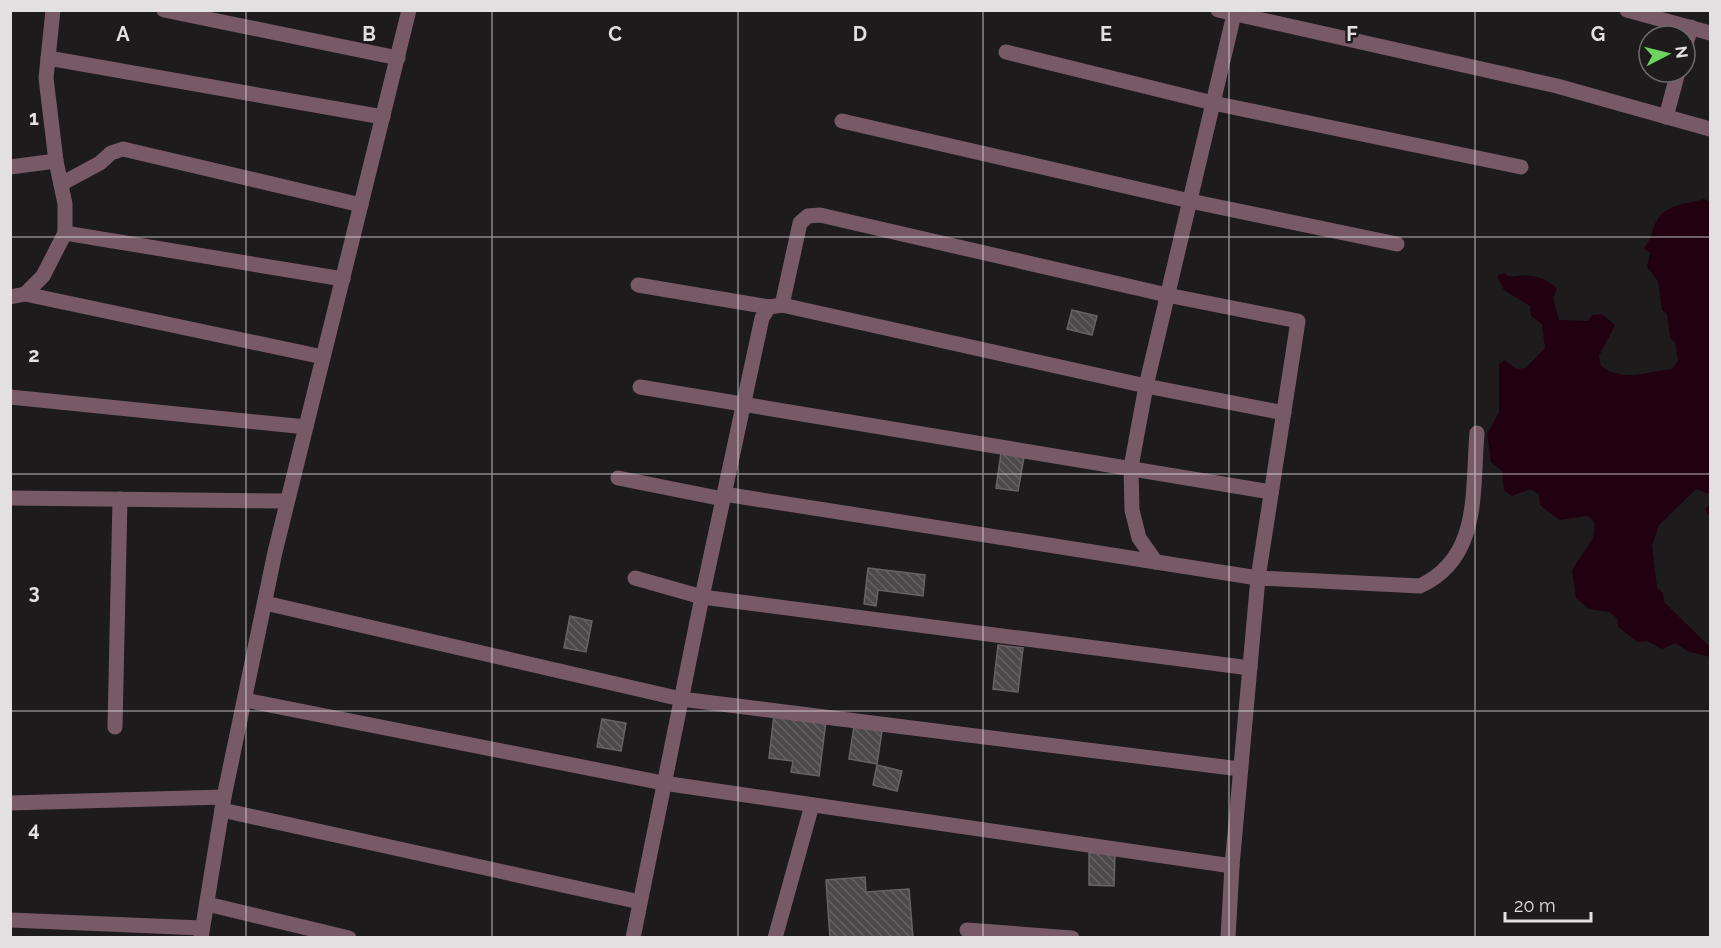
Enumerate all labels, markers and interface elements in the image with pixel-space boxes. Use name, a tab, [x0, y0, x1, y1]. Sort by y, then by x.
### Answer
text: A	[116, 22, 130, 46]
text: B	[362, 22, 376, 46]
text: C	[608, 22, 622, 46]
text: D	[853, 22, 867, 46]
text: E	[1100, 22, 1112, 46]
text: F	[1346, 22, 1358, 46]
text: G	[1591, 22, 1605, 46]
north arrow	[1637, 24, 1697, 84]
text: N	[1671, 45, 1692, 59]
text: 1	[29, 106, 39, 130]
text: 2	[28, 343, 40, 367]
text: 3	[28, 580, 40, 604]
text: 4	[28, 817, 40, 841]
scale bar	[1505, 885, 1590, 923]
text: 20 m	[1514, 895, 1556, 916]

